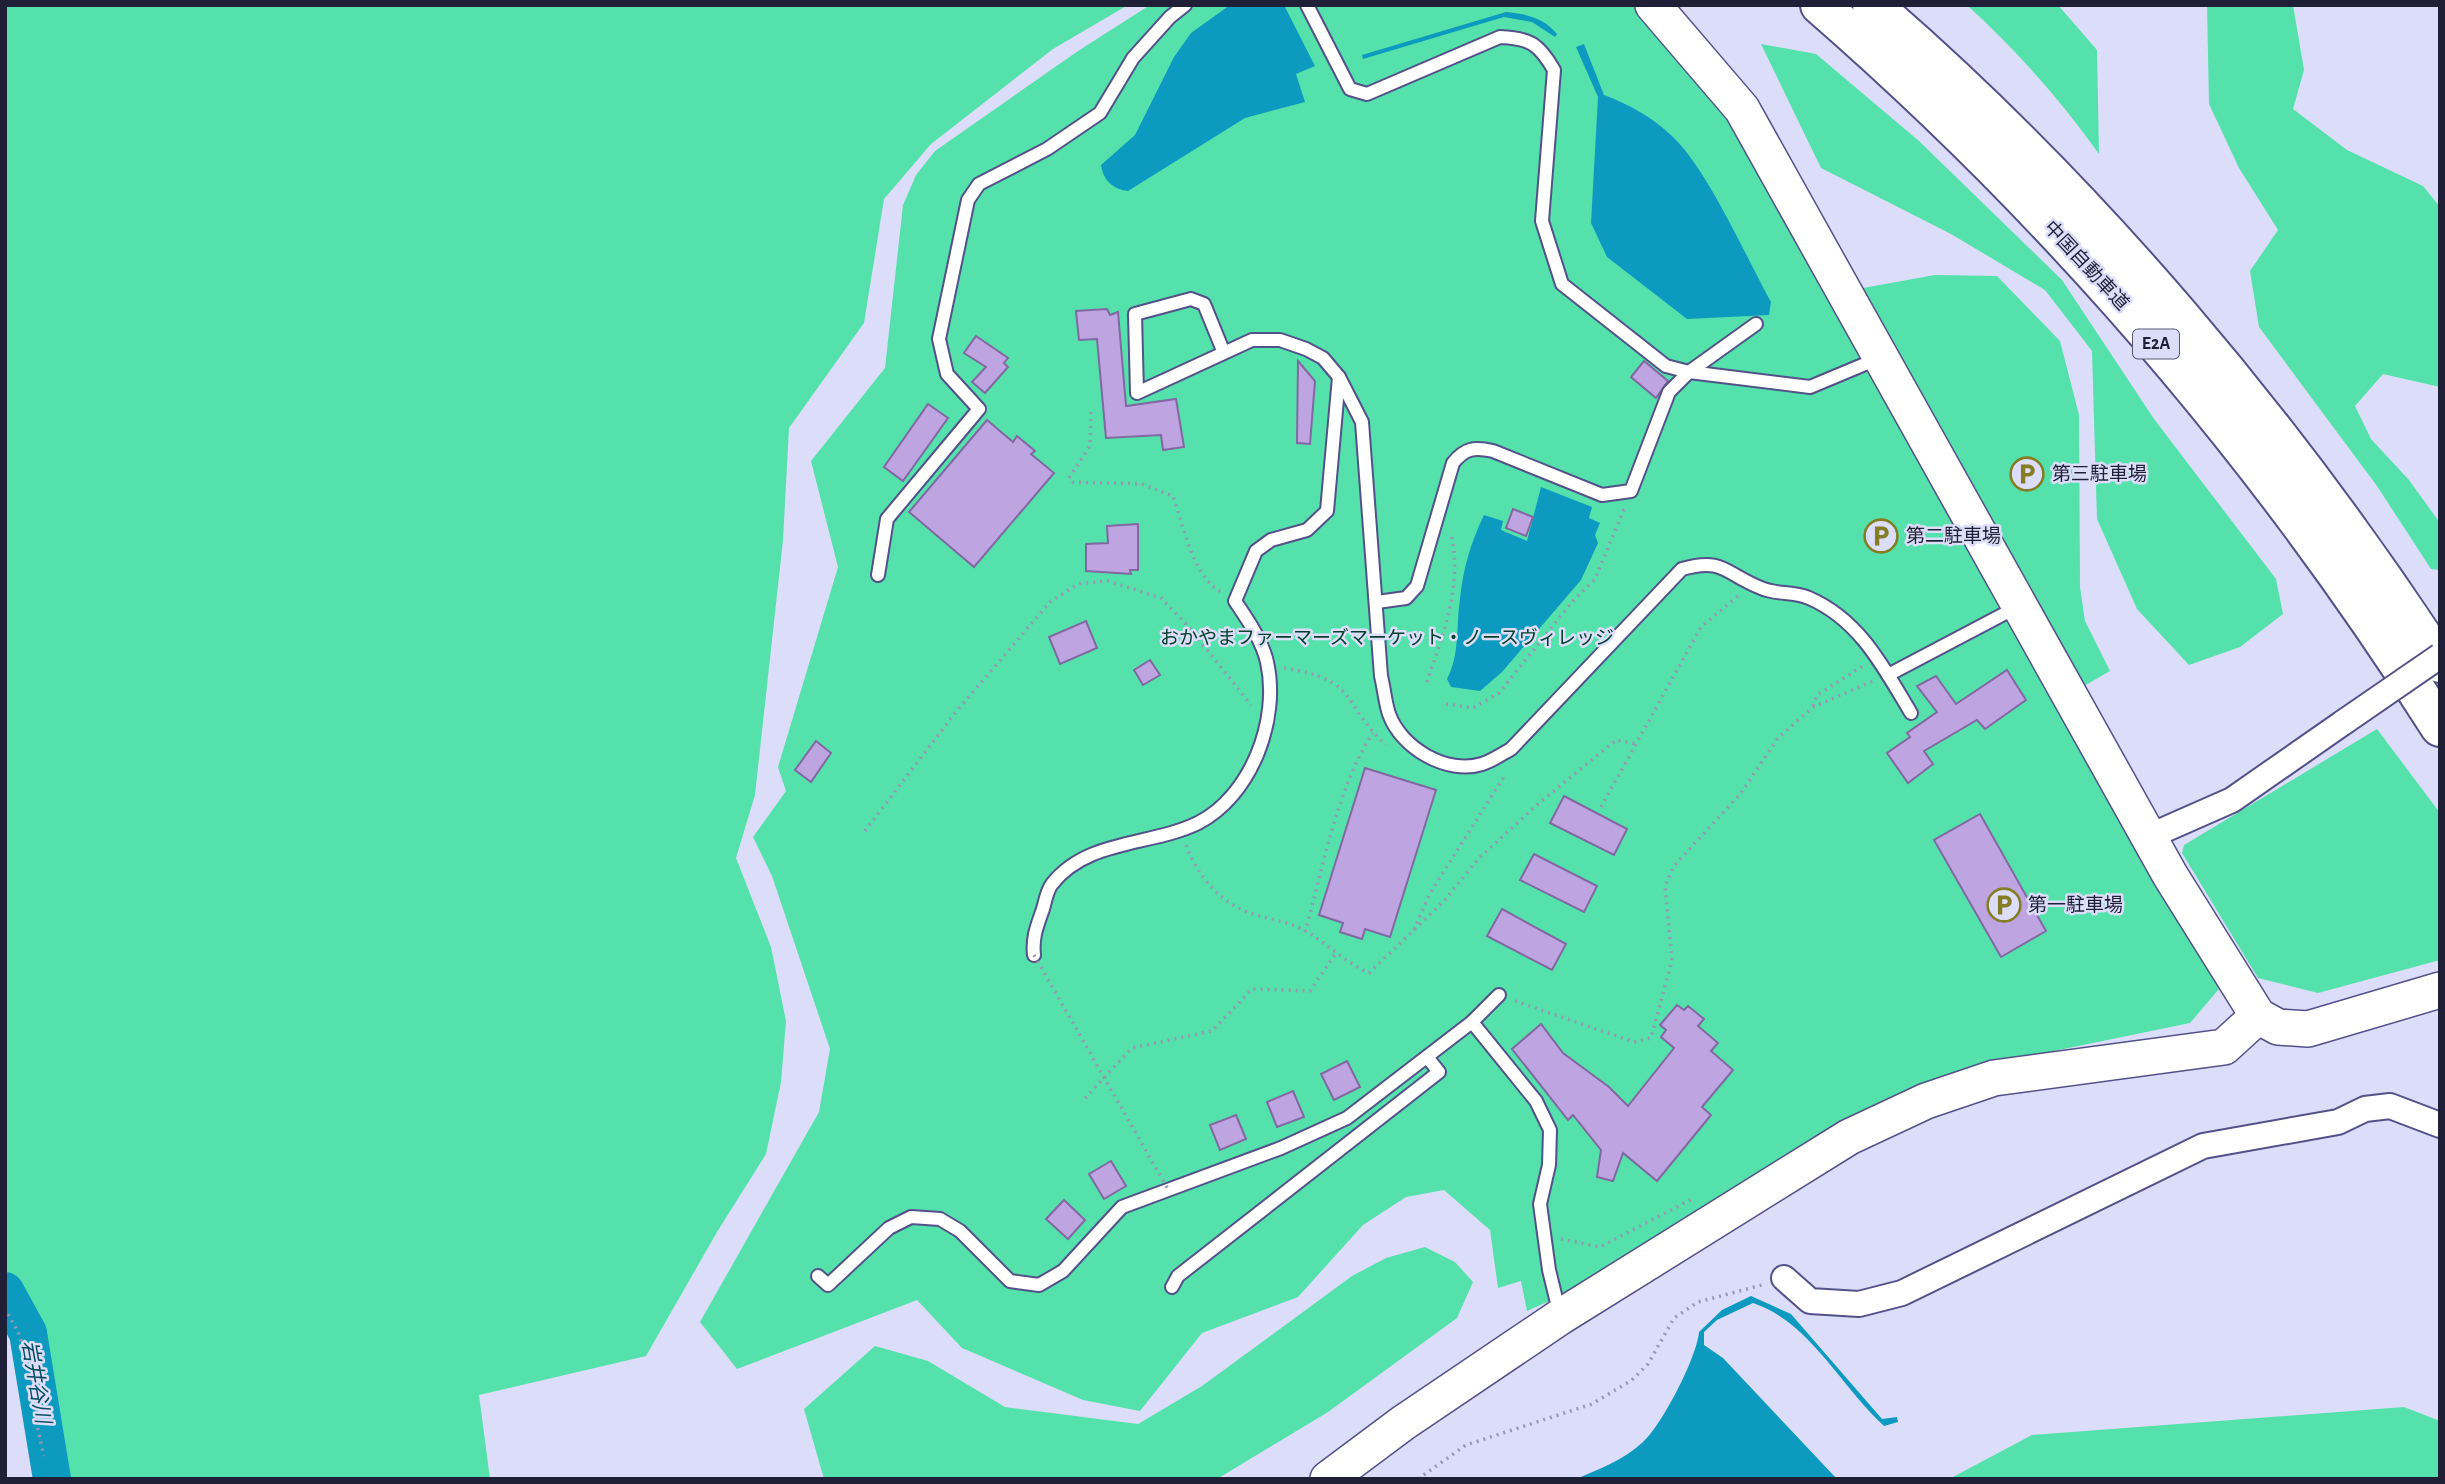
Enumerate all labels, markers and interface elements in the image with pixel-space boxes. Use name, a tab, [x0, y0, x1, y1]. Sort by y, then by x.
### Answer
street label: 中国自動車道	[2040, 217, 2133, 314]
road number: E2A	[2133, 330, 2179, 358]
parking icon: 第三駐車場	[2008, 455, 2046, 493]
place label: 第三駐車場	[2052, 463, 2147, 484]
parking icon: 第二駐車場	[1862, 517, 1900, 555]
place label: 第二駐車場	[1906, 525, 2001, 546]
park label: おかやまファーマーズマーケット・ノースヴィレッジ	[1160, 627, 1614, 648]
parking icon: 第一駐車場	[1985, 886, 2023, 924]
place label: 第一駐車場	[2028, 894, 2123, 915]
water label: 岩井谷川	[18, 1339, 55, 1427]

